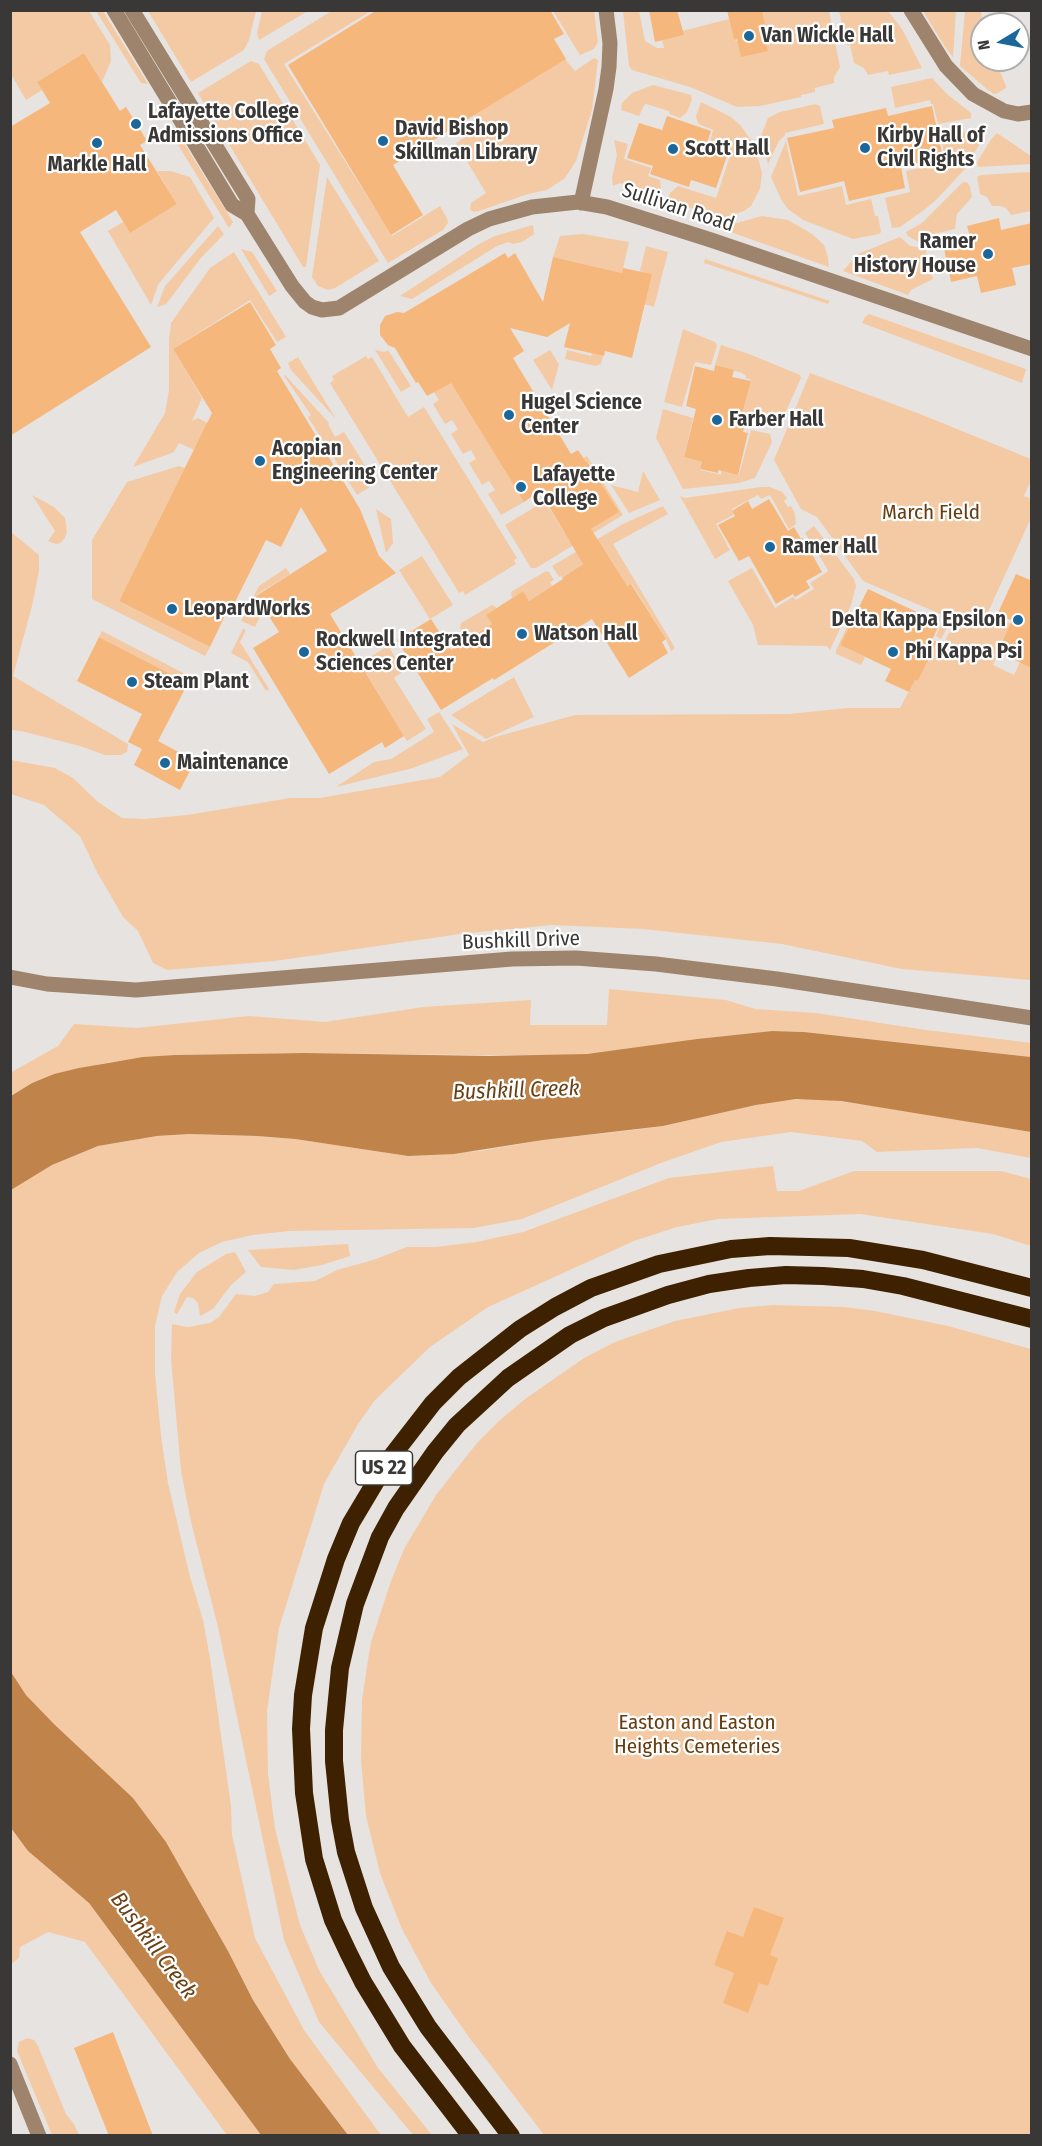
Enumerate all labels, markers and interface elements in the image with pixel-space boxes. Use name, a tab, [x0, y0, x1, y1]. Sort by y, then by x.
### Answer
north arrow	[970, 12, 1030, 72]
place label: Van Wickle Hall	[761, 23, 893, 49]
marker: Van Wickle Hall	[742, 29, 756, 43]
text: N	[974, 38, 994, 51]
place label: Lafayette College Admissions Office	[148, 99, 303, 149]
place label: David Bishop Skillman Library	[395, 116, 537, 166]
marker: Lafayette College Admissions Office	[129, 117, 143, 131]
place label: Kirby Hall of Civil Rights	[877, 123, 985, 173]
marker: David Bishop Skillman Library	[376, 134, 390, 148]
marker: Markle Hall	[90, 136, 104, 150]
place label: Scott Hall	[685, 136, 769, 162]
marker: Kirby Hall of Civil Rights	[858, 141, 872, 155]
marker: Scott Hall	[666, 142, 680, 156]
place label: Markle Hall	[48, 152, 146, 178]
street label: Sullivan Road	[619, 178, 737, 238]
place label: Ramer History House	[854, 229, 976, 279]
marker: Ramer History House	[981, 247, 995, 261]
place label: Hugel Science Center	[521, 390, 642, 440]
place label: Farber Hall	[729, 407, 824, 433]
marker: Hugel Science Center	[502, 408, 516, 422]
marker: Farber Hall	[710, 413, 724, 427]
place label: Acopian Engineering Center	[272, 436, 437, 486]
marker: Acopian Engineering Center	[253, 454, 267, 468]
place label: Lafayette College	[533, 462, 615, 512]
marker: Lafayette College	[514, 480, 528, 494]
park label: March Field	[882, 500, 980, 526]
place label: Ramer Hall	[782, 534, 877, 560]
marker: Ramer Hall	[763, 540, 777, 554]
place label: LeopardWorks	[184, 596, 310, 622]
marker: LeopardWorks	[165, 602, 179, 616]
place label: Delta Kappa Epsilon	[832, 607, 1006, 633]
marker: Delta Kappa Epsilon	[1011, 613, 1025, 627]
place label: Watson Hall	[534, 621, 638, 647]
place label: Rockwell Integrated Sciences Center	[316, 627, 491, 677]
marker: Watson Hall	[515, 627, 529, 641]
place label: Phi Kappa Psi	[905, 639, 1022, 665]
marker: Rockwell Integrated Sciences Center	[297, 645, 311, 659]
marker: Phi Kappa Psi	[886, 645, 900, 659]
place label: Steam Plant	[144, 669, 249, 695]
marker: Steam Plant	[125, 675, 139, 689]
place label: Maintenance	[177, 750, 288, 776]
marker: Maintenance	[158, 756, 172, 770]
street label: Bushkill Drive	[462, 926, 580, 956]
water label: Bushkill Creek	[452, 1076, 580, 1106]
road number: US 22	[356, 1451, 412, 1485]
park label: Easton and Easton Heights Cemeteries	[614, 1710, 780, 1760]
water label: Bushkill Creek	[104, 1887, 202, 2005]

